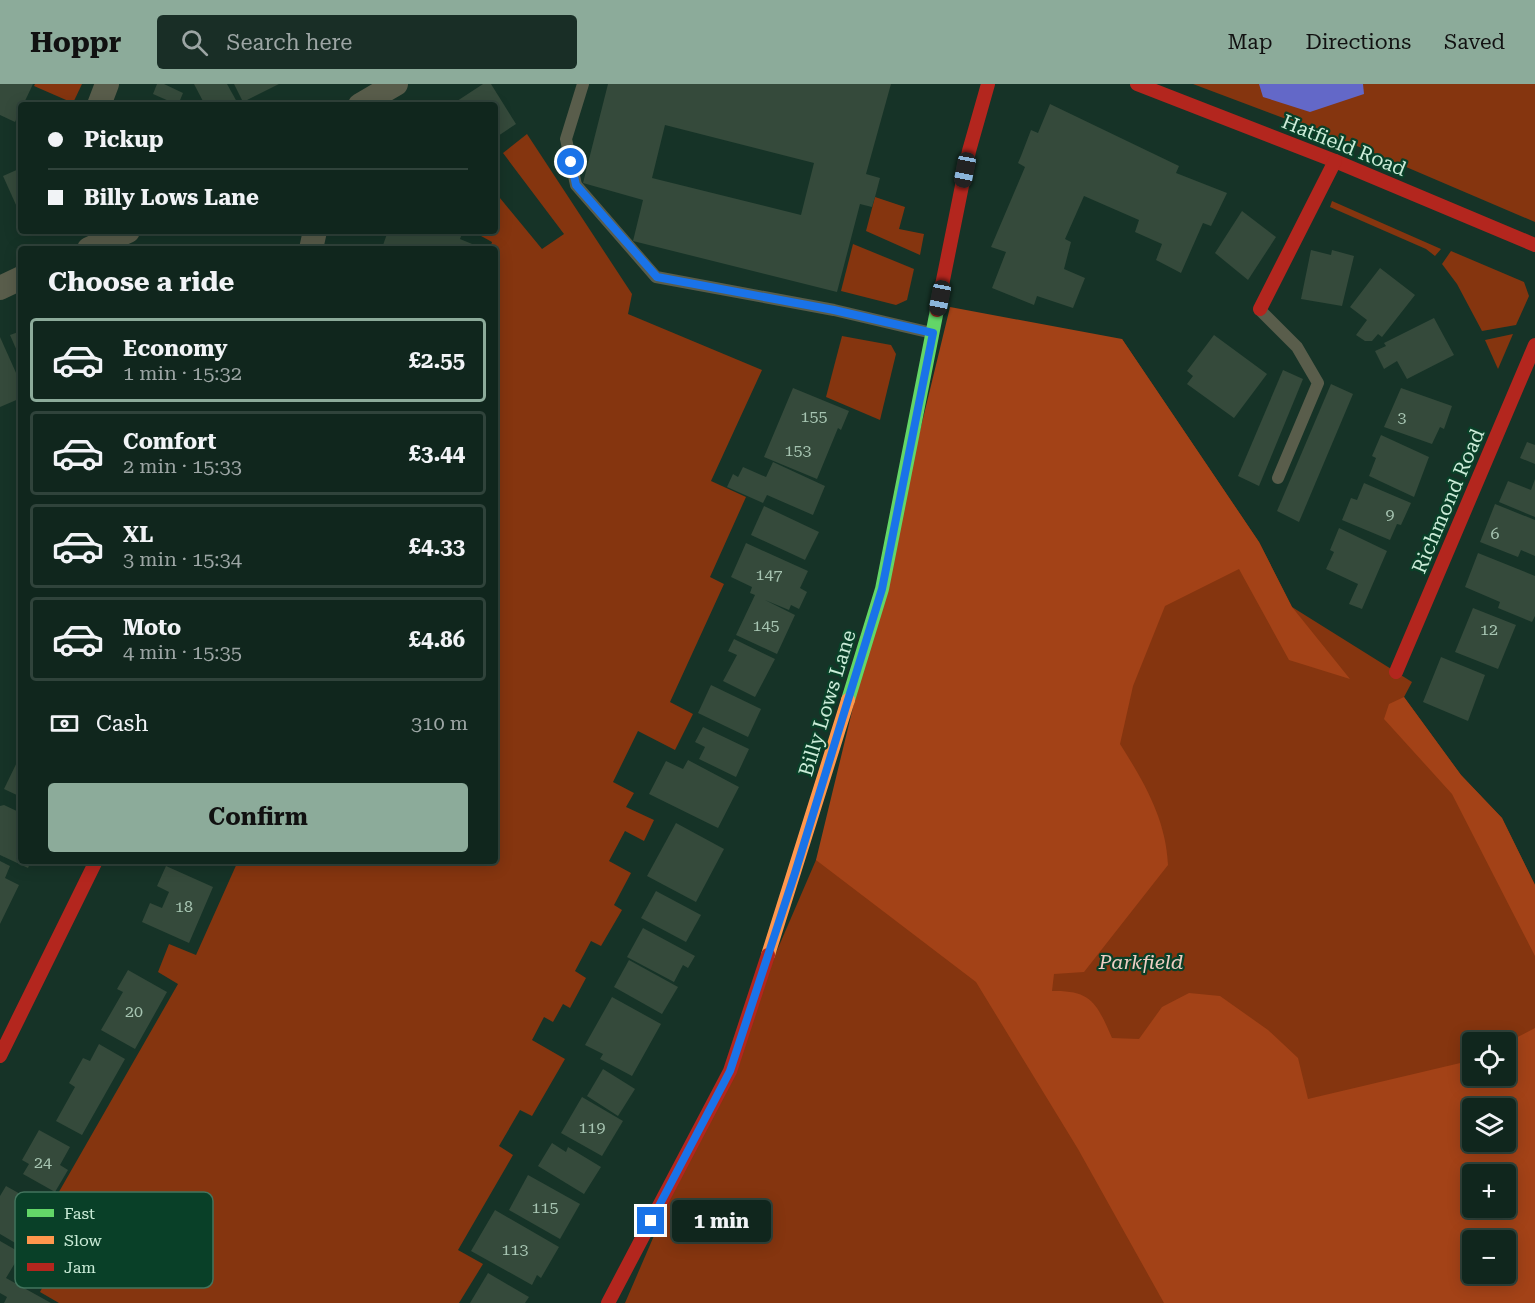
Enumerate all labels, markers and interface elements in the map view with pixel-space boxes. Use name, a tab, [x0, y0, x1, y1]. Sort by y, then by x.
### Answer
search box	[157, 15, 577, 69]
text: Hoppr	[30, 26, 121, 59]
icon: search	[178, 26, 211, 59]
text: Search here	[226, 30, 352, 55]
text: Map	[1228, 30, 1272, 54]
text: Directions	[1305, 30, 1411, 54]
text: Saved	[1444, 30, 1505, 54]
street label: Hatfield Road	[1278, 109, 1410, 181]
text: Pickup	[84, 127, 164, 152]
route start	[557, 148, 584, 175]
car	[953, 151, 977, 189]
text: Billy Lows Lane	[84, 185, 259, 210]
text: Choose a ride	[48, 266, 234, 298]
car	[928, 279, 952, 317]
icon: car	[51, 333, 105, 387]
text: Economy	[123, 336, 227, 361]
text: £2.55	[409, 348, 465, 373]
text: 1 min · 15:32	[123, 361, 242, 385]
house number: 155	[801, 407, 827, 426]
house number: 3	[1398, 408, 1407, 427]
street label: Richmond Road	[1407, 425, 1489, 577]
icon: car	[51, 426, 105, 480]
text: Comfort	[123, 429, 216, 454]
text: £3.44	[409, 441, 465, 466]
house number: 153	[785, 441, 811, 460]
text: 2 min · 15:33	[123, 454, 242, 478]
house number: 9	[1386, 505, 1395, 524]
icon: car	[51, 519, 105, 573]
text: XL	[123, 522, 153, 547]
house number: 6	[1491, 524, 1500, 543]
text: £4.33	[409, 534, 465, 559]
text: 3 min · 15:34	[123, 547, 242, 571]
house number: 147	[756, 565, 782, 584]
icon: car	[51, 612, 105, 666]
text: Moto	[123, 615, 181, 640]
house number: 145	[753, 616, 779, 635]
house number: 12	[1480, 620, 1498, 639]
text: £4.86	[409, 627, 465, 652]
street label: Billy Lows Lane	[793, 627, 861, 779]
text: 4 min · 15:35	[123, 640, 242, 664]
icon: cash	[48, 707, 81, 740]
text: Cash	[96, 711, 148, 736]
text: 310 m	[411, 711, 468, 735]
button: Confirm	[48, 783, 468, 852]
house number: 18	[175, 897, 193, 916]
park label: Parkfield	[1098, 950, 1183, 974]
house number: 20	[125, 1002, 143, 1021]
map controls	[1462, 1032, 1516, 1284]
button: locate	[1462, 1032, 1516, 1086]
button: layers	[1462, 1098, 1516, 1152]
house number: 119	[579, 1118, 605, 1137]
house number: 24	[34, 1153, 52, 1172]
button: +	[1462, 1164, 1516, 1218]
legend	[15, 1192, 213, 1288]
house number: 115	[532, 1198, 558, 1217]
callout: 1 min	[672, 1200, 771, 1242]
text: Fast	[64, 1204, 95, 1223]
route end	[637, 1207, 664, 1234]
text: 1 min	[694, 1209, 749, 1233]
button: −	[1462, 1230, 1516, 1284]
text: Slow	[64, 1231, 102, 1250]
house number: 113	[502, 1240, 528, 1259]
text: Jam	[64, 1258, 96, 1277]

